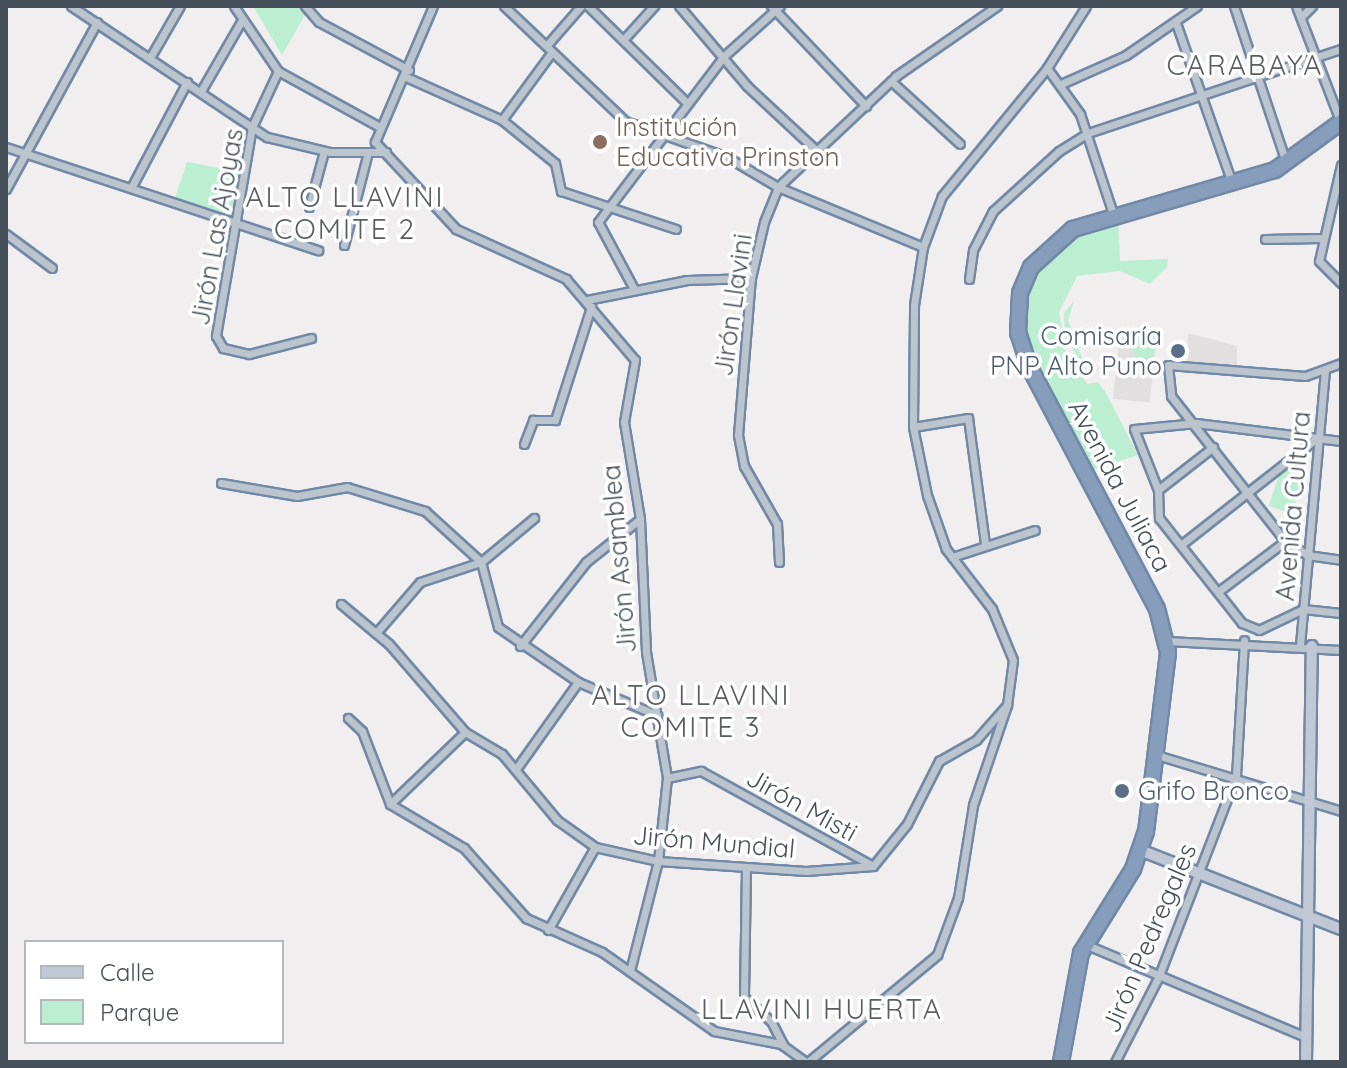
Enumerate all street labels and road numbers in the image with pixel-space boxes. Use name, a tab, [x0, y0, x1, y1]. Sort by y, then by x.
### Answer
street label: Jirón Las Ajoyas	[184, 126, 250, 328]
street label: Jirón Llavini	[708, 232, 758, 378]
street label: Avenida Juliaca	[1062, 395, 1178, 577]
street label: Avenida Cultura	[1269, 410, 1317, 602]
street label: Jirón Asamblea	[595, 464, 643, 654]
street label: Jirón Misti	[741, 762, 863, 848]
street label: Jirón Mundial	[632, 819, 796, 865]
street label: Jirón Pedregales	[1095, 839, 1203, 1037]

